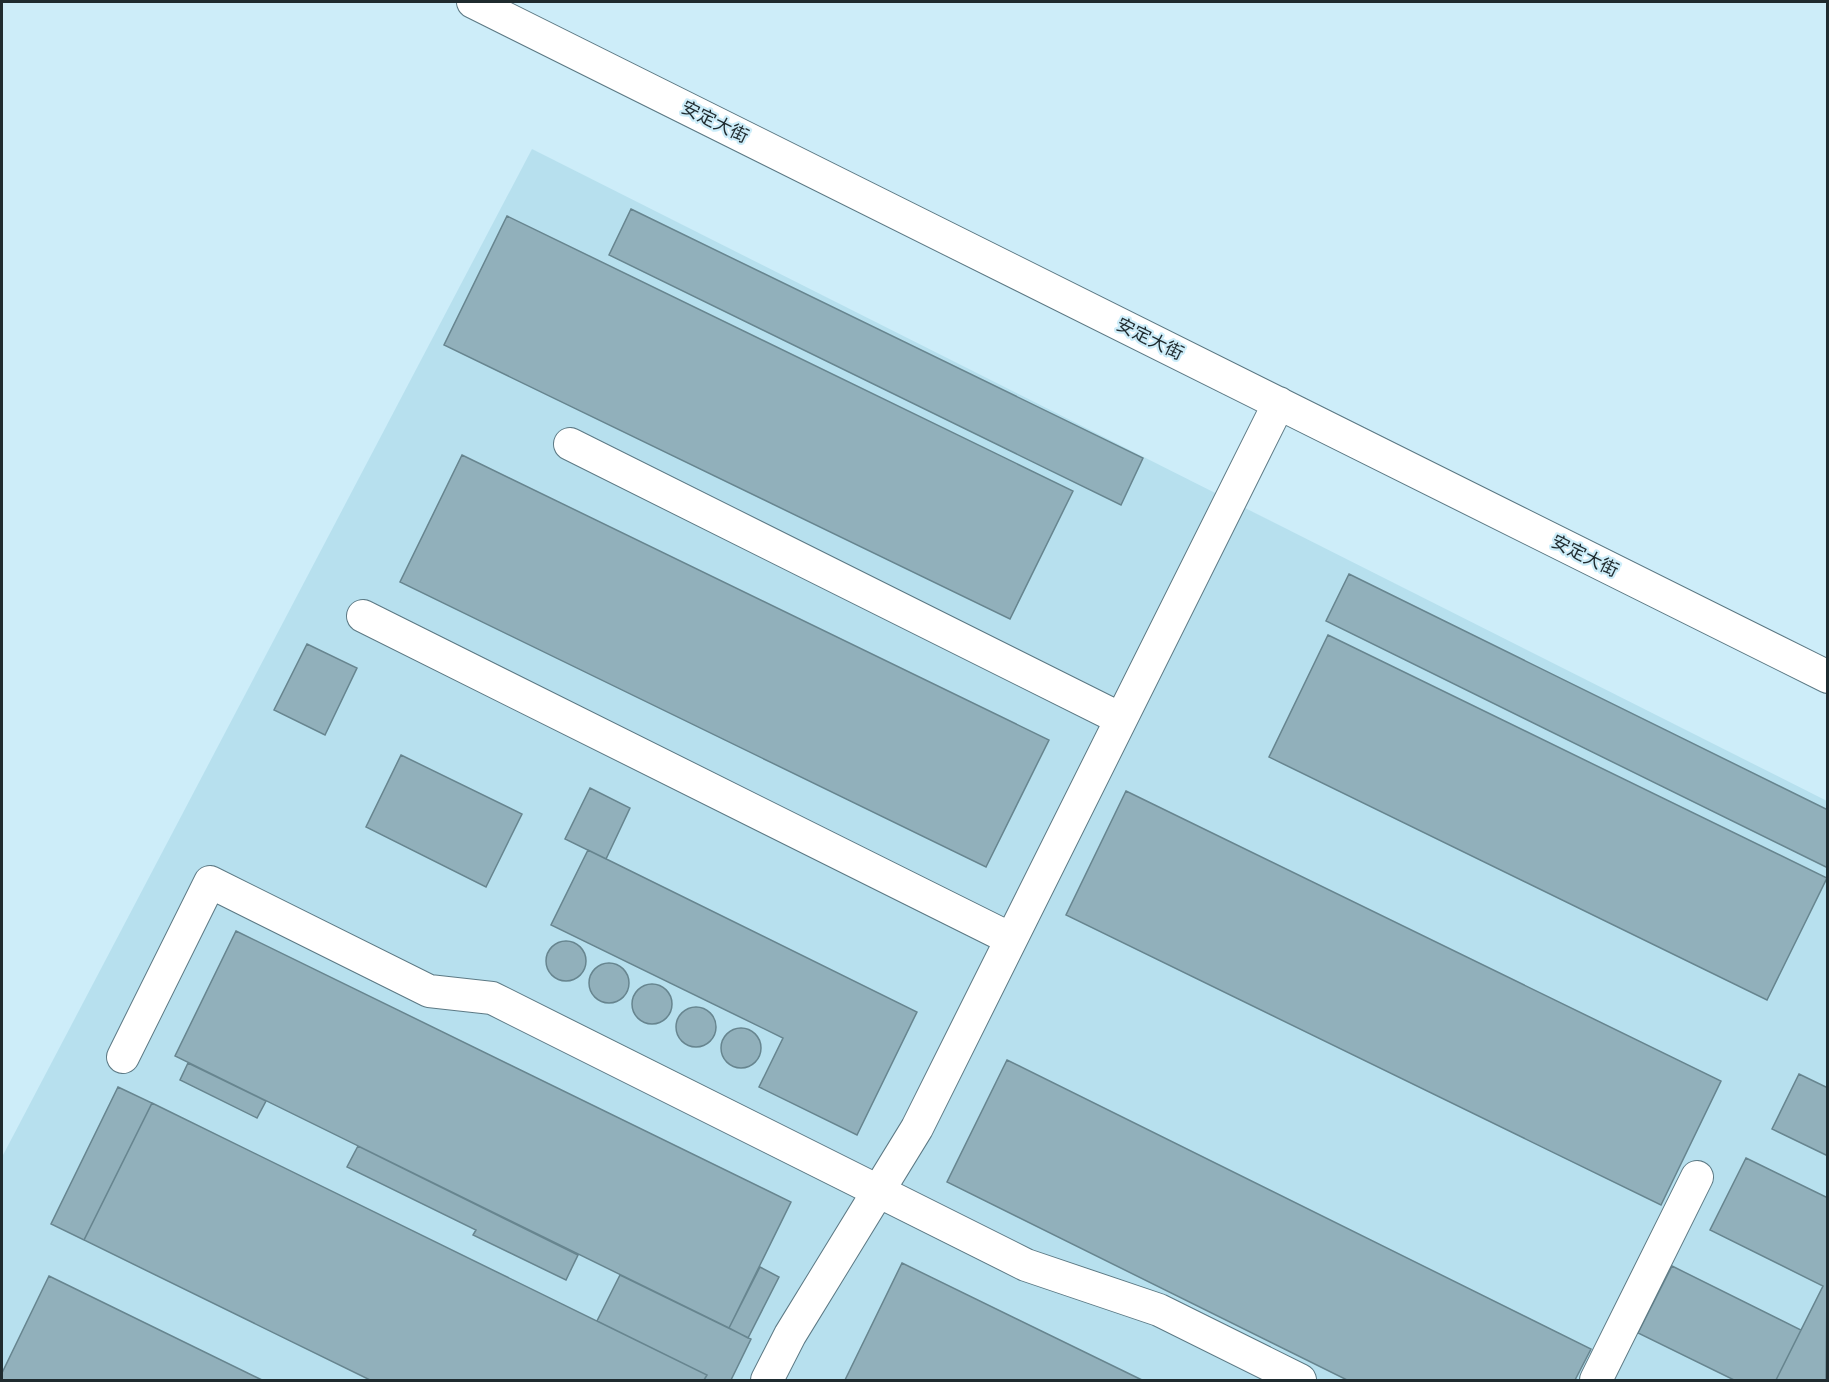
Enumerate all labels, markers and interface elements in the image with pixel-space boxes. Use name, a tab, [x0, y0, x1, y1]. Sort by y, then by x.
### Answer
street label: 安定大街	[677, 95, 753, 149]
street label: 安定大街	[1112, 312, 1188, 366]
street label: 安定大街	[1547, 529, 1623, 583]

